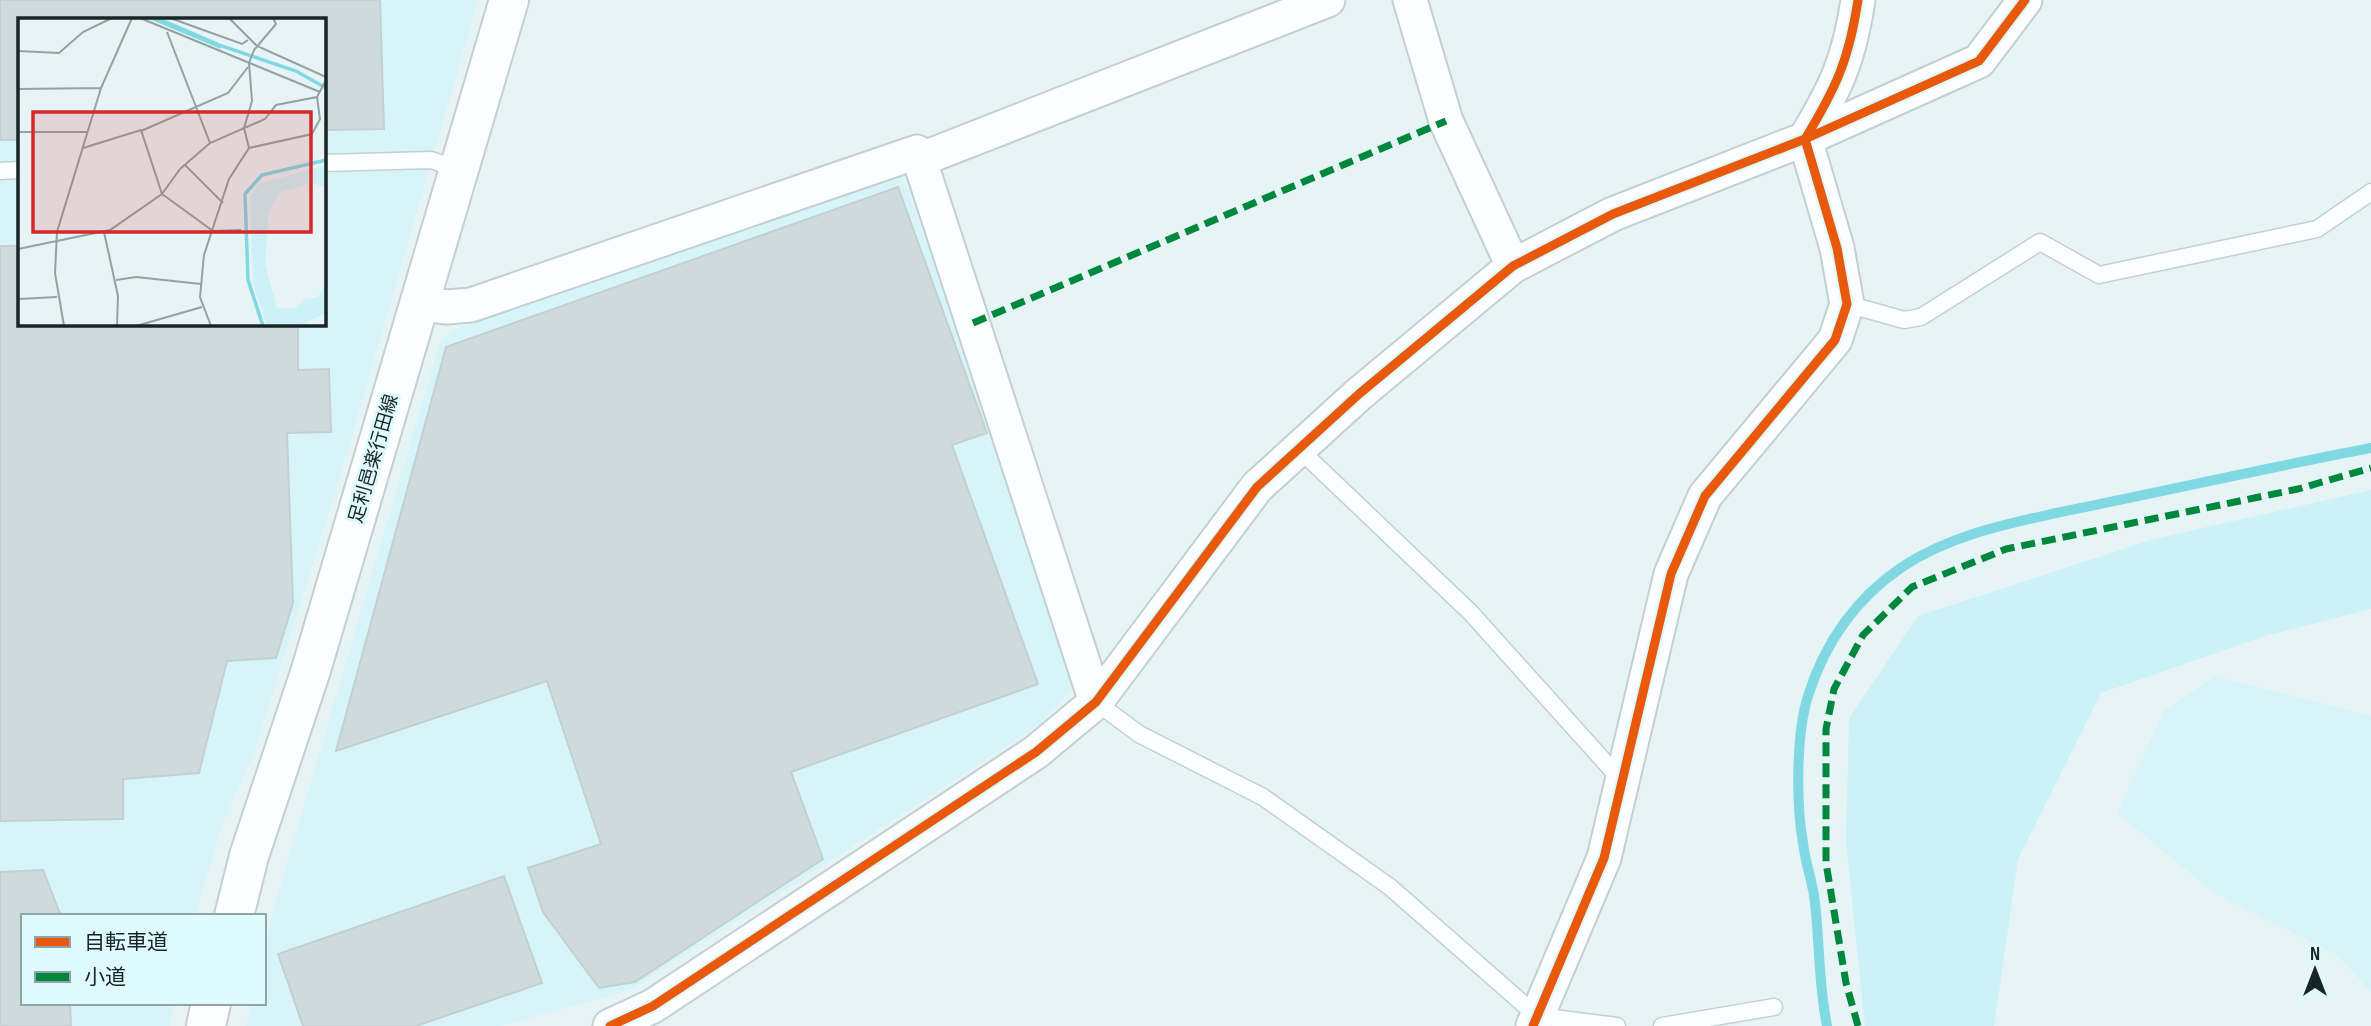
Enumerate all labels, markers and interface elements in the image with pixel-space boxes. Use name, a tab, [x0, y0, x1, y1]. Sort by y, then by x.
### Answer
inset map	[18, 18, 326, 326]
street label: 足利邑楽行田線	[345, 392, 403, 526]
legend	[21, 914, 266, 1005]
text: 自転車道	[84, 930, 168, 955]
north arrow	[2280, 935, 2350, 1005]
text: N	[2310, 943, 2320, 966]
text: 小道	[84, 965, 126, 990]

